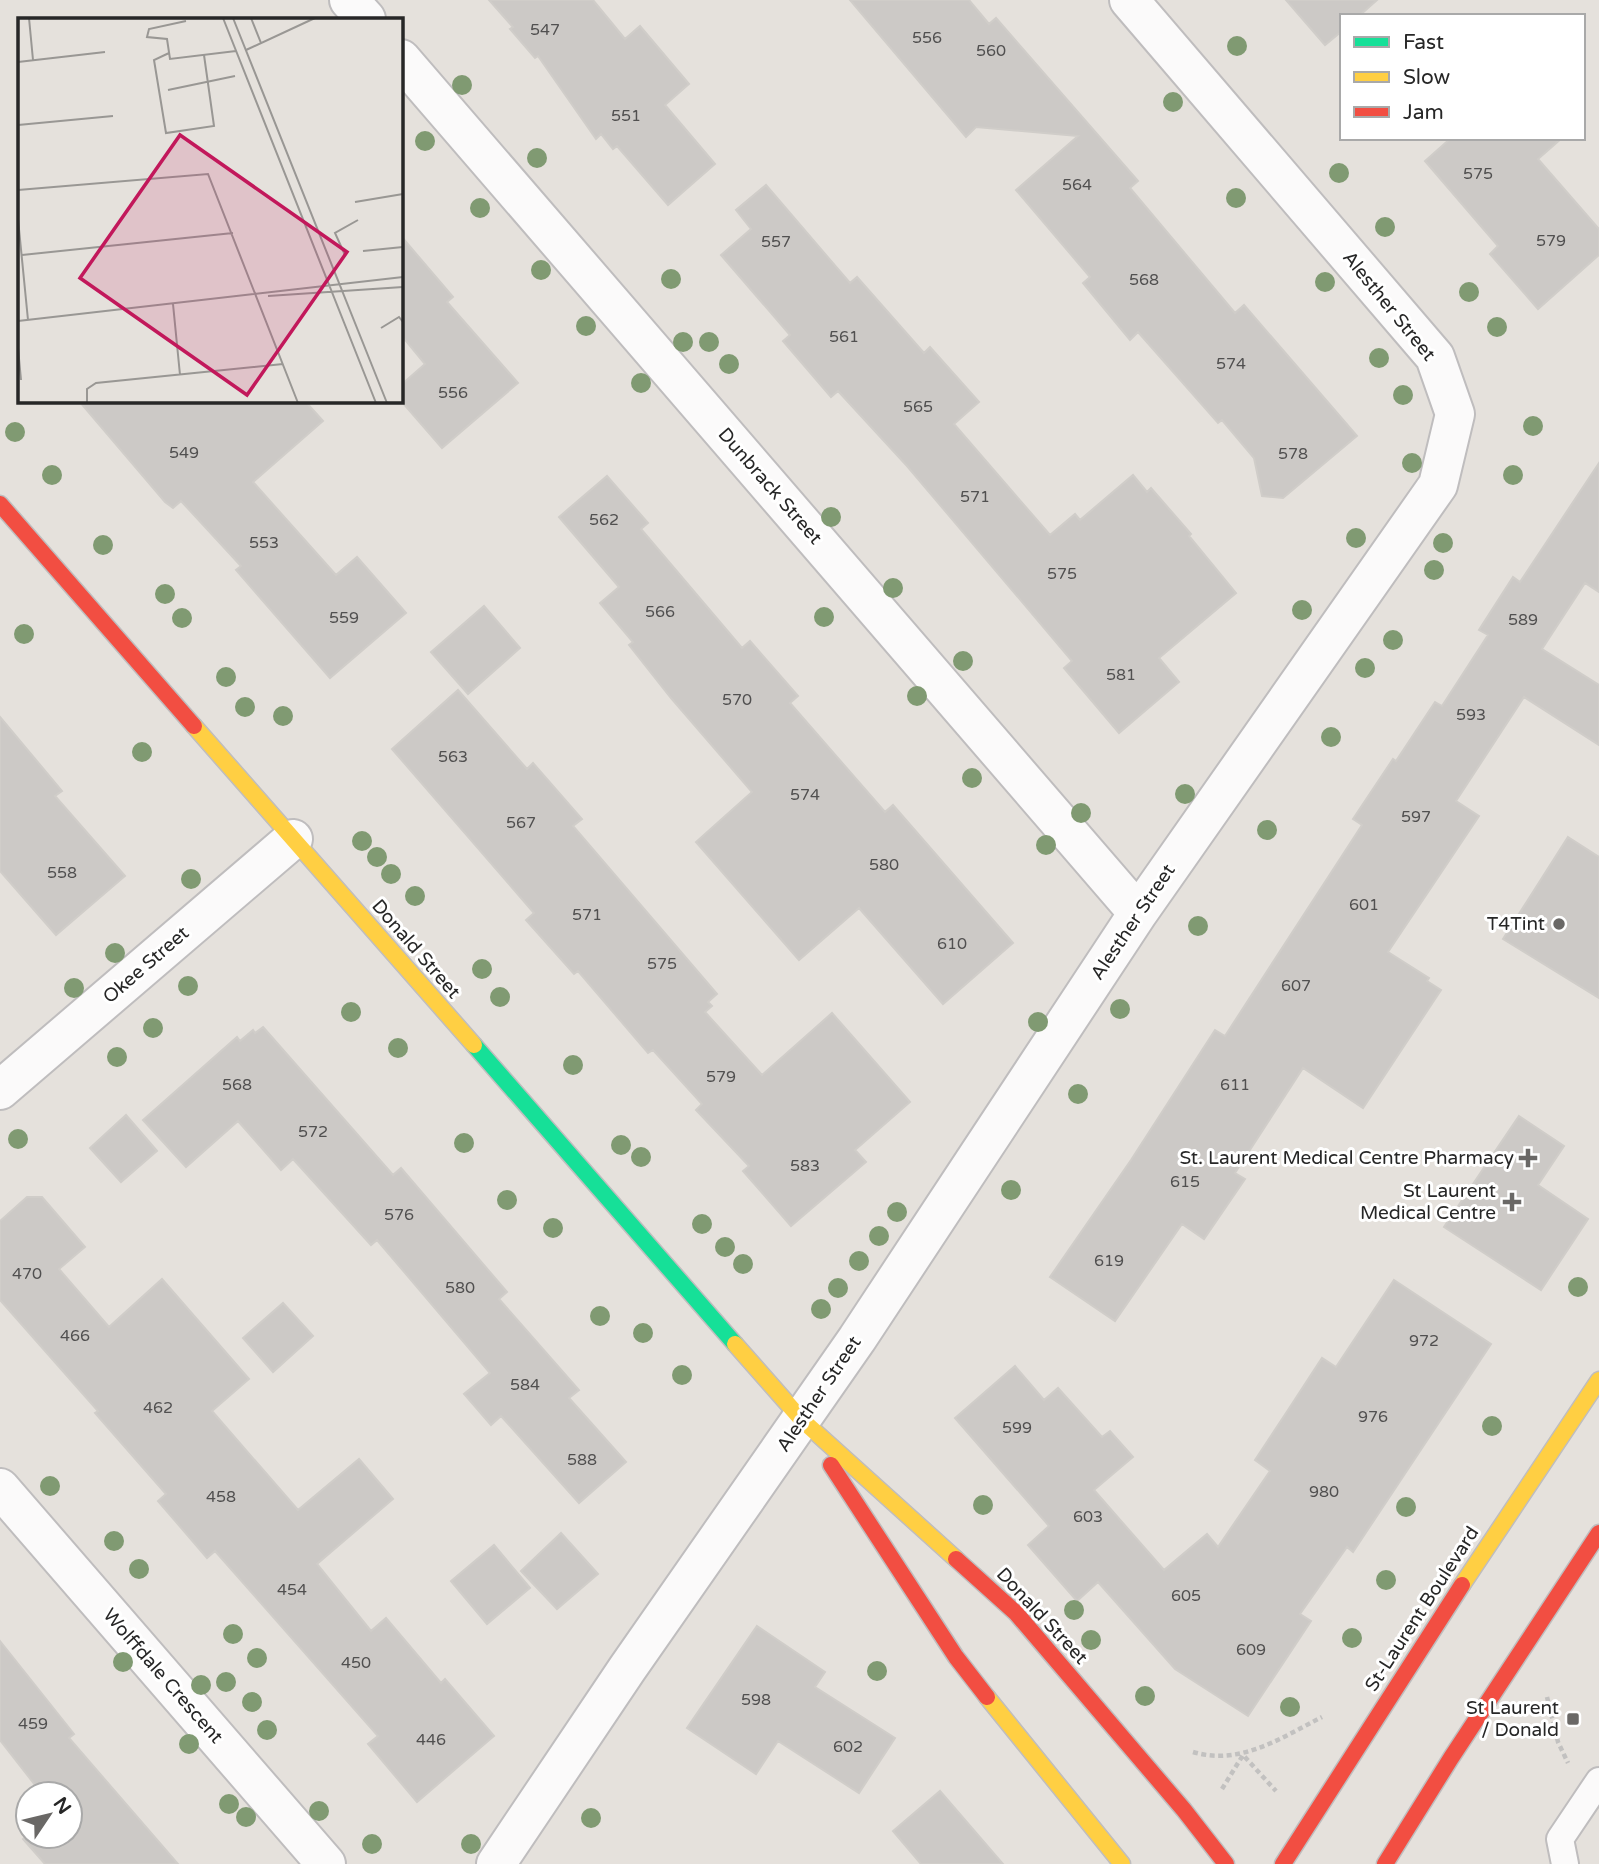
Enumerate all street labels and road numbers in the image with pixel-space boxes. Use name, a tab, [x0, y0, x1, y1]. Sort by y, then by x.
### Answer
street label: Alesther Street	[1338, 247, 1440, 365]
street label: Dunbrack Street	[713, 423, 827, 549]
street label: Alesther Street	[1086, 860, 1180, 984]
street label: Donald Street	[367, 895, 465, 1003]
street label: Okee Street	[99, 922, 193, 1008]
street label: Alesther Street	[772, 1332, 866, 1456]
street label: St-Laurent Boulevard	[1361, 1523, 1483, 1695]
street label: Donald Street	[992, 1563, 1092, 1669]
street label: Wolffdale Crescent	[99, 1604, 227, 1748]

